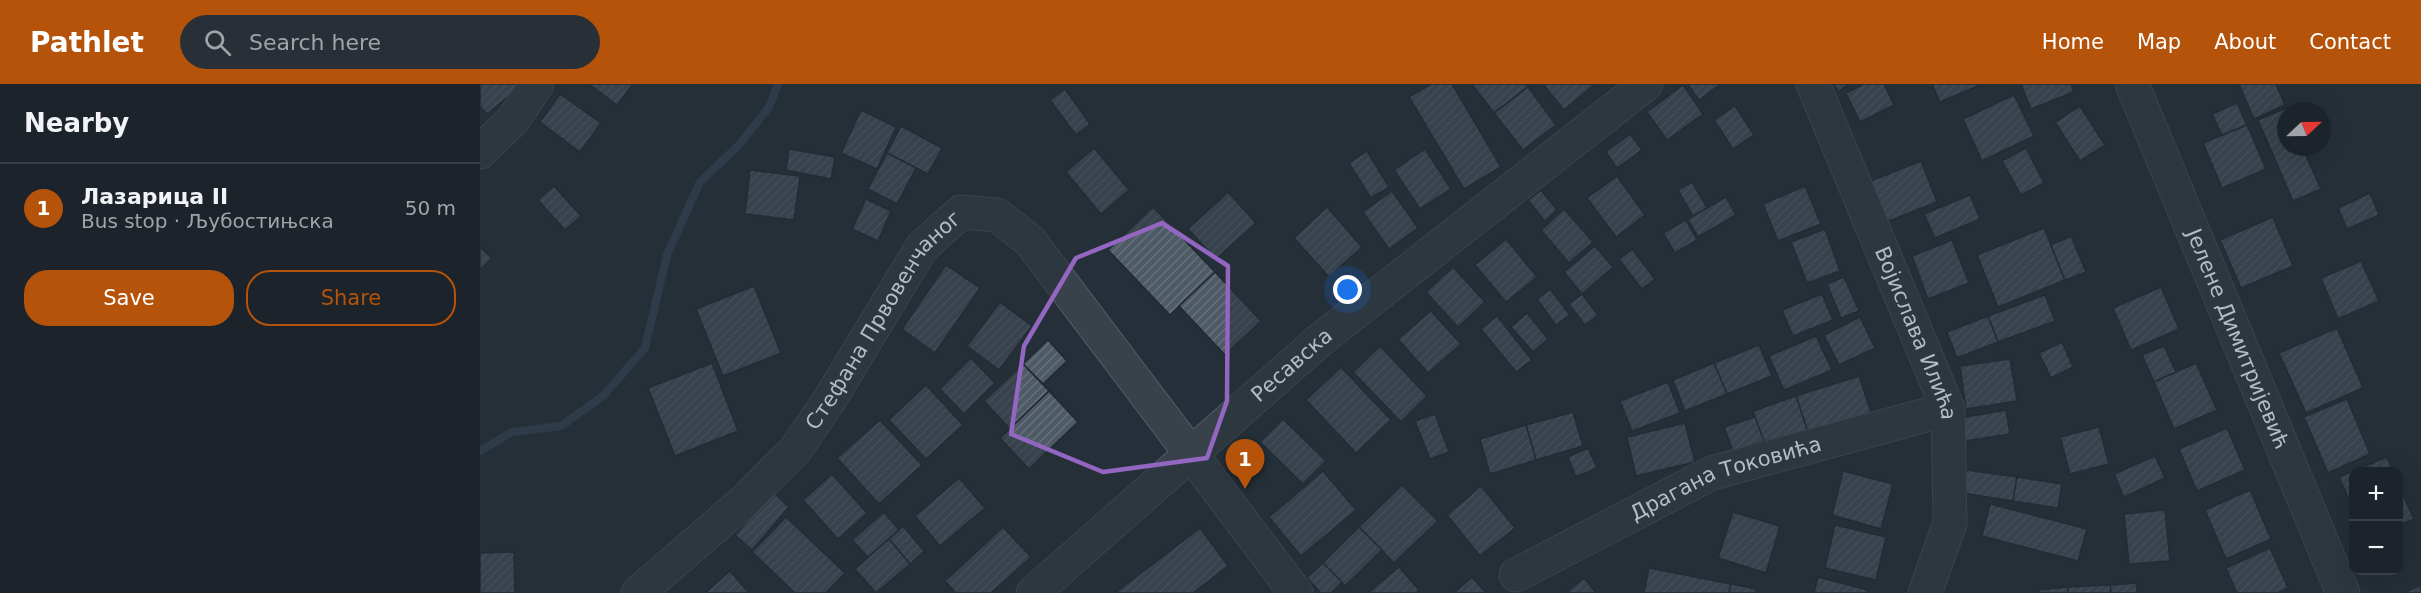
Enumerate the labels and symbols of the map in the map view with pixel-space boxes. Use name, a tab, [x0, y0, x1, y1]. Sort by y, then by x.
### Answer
north arrow	[2277, 102, 2331, 156]
street label: Стефана Првовенчаног	[801, 206, 966, 434]
street label: Јелене Димитријевић	[2181, 223, 2294, 453]
street label: Војислава Илића	[1870, 243, 1960, 420]
your location	[1333, 275, 1362, 304]
street label: Ресавска	[1247, 323, 1337, 407]
street label: Драгана Токовића	[1626, 432, 1824, 526]
pin: 1	[1226, 440, 1264, 489]

